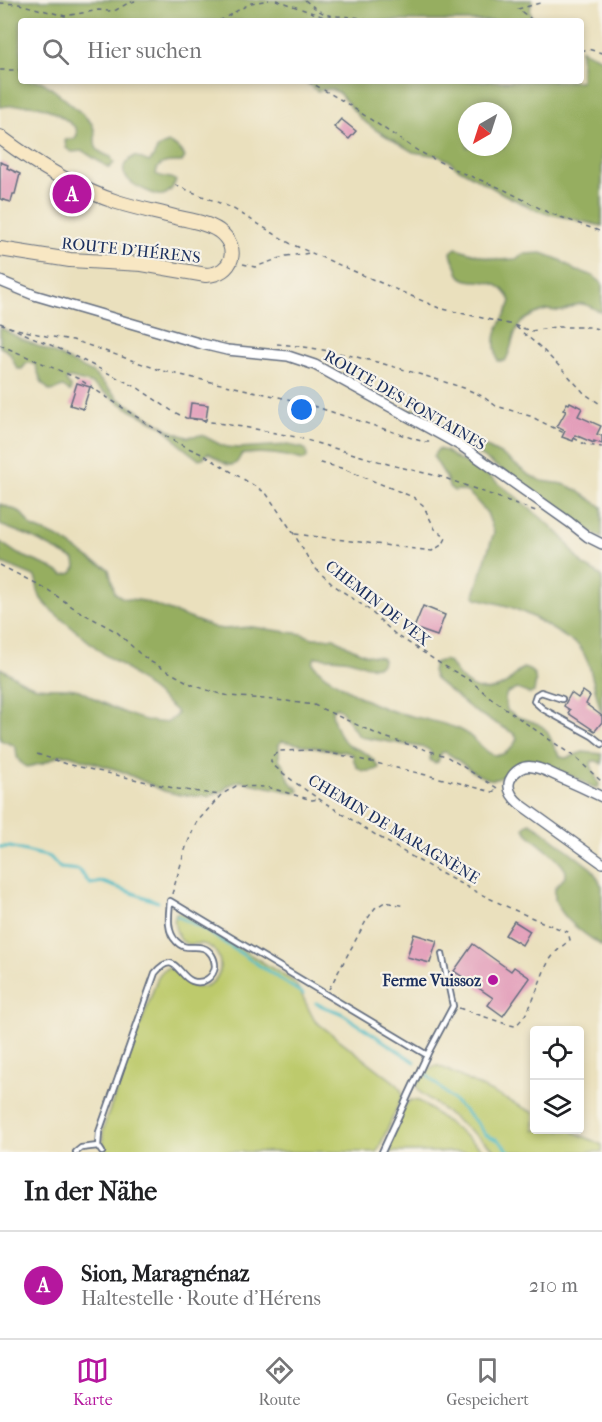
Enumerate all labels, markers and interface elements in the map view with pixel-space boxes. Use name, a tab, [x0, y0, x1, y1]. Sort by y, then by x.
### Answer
search box	[18, 18, 584, 84]
icon: search	[39, 35, 72, 68]
text: Hier suchen	[87, 38, 202, 64]
north arrow	[458, 102, 512, 156]
pin: A	[52, 172, 92, 216]
street label: ROUTE D'HÉRENS	[61, 232, 202, 267]
street label: ROUTE DES FONTAINES	[321, 346, 489, 454]
your location	[287, 395, 316, 424]
street label: CHEMIN DE VEX	[322, 556, 435, 650]
street label: CHEMIN DE MARAGNÈNE	[305, 769, 484, 888]
place label: Ferme Vuissoz	[381, 971, 482, 990]
marker: Ferme Vuissoz	[486, 973, 500, 987]
map controls	[530, 1026, 584, 1134]
button: locate	[530, 1026, 584, 1080]
button: layers	[530, 1080, 584, 1134]
text: In der Nähe	[24, 1176, 157, 1207]
text: Sion, Maragnénaz	[81, 1261, 250, 1287]
text: A	[37, 1274, 50, 1297]
text: 210 m	[529, 1274, 578, 1297]
text: Haltestelle · Route d'Hérens	[81, 1287, 321, 1310]
tab: Karte	[73, 1354, 113, 1409]
tab: Route	[258, 1354, 300, 1409]
tab: Gespeichert	[446, 1354, 529, 1409]

